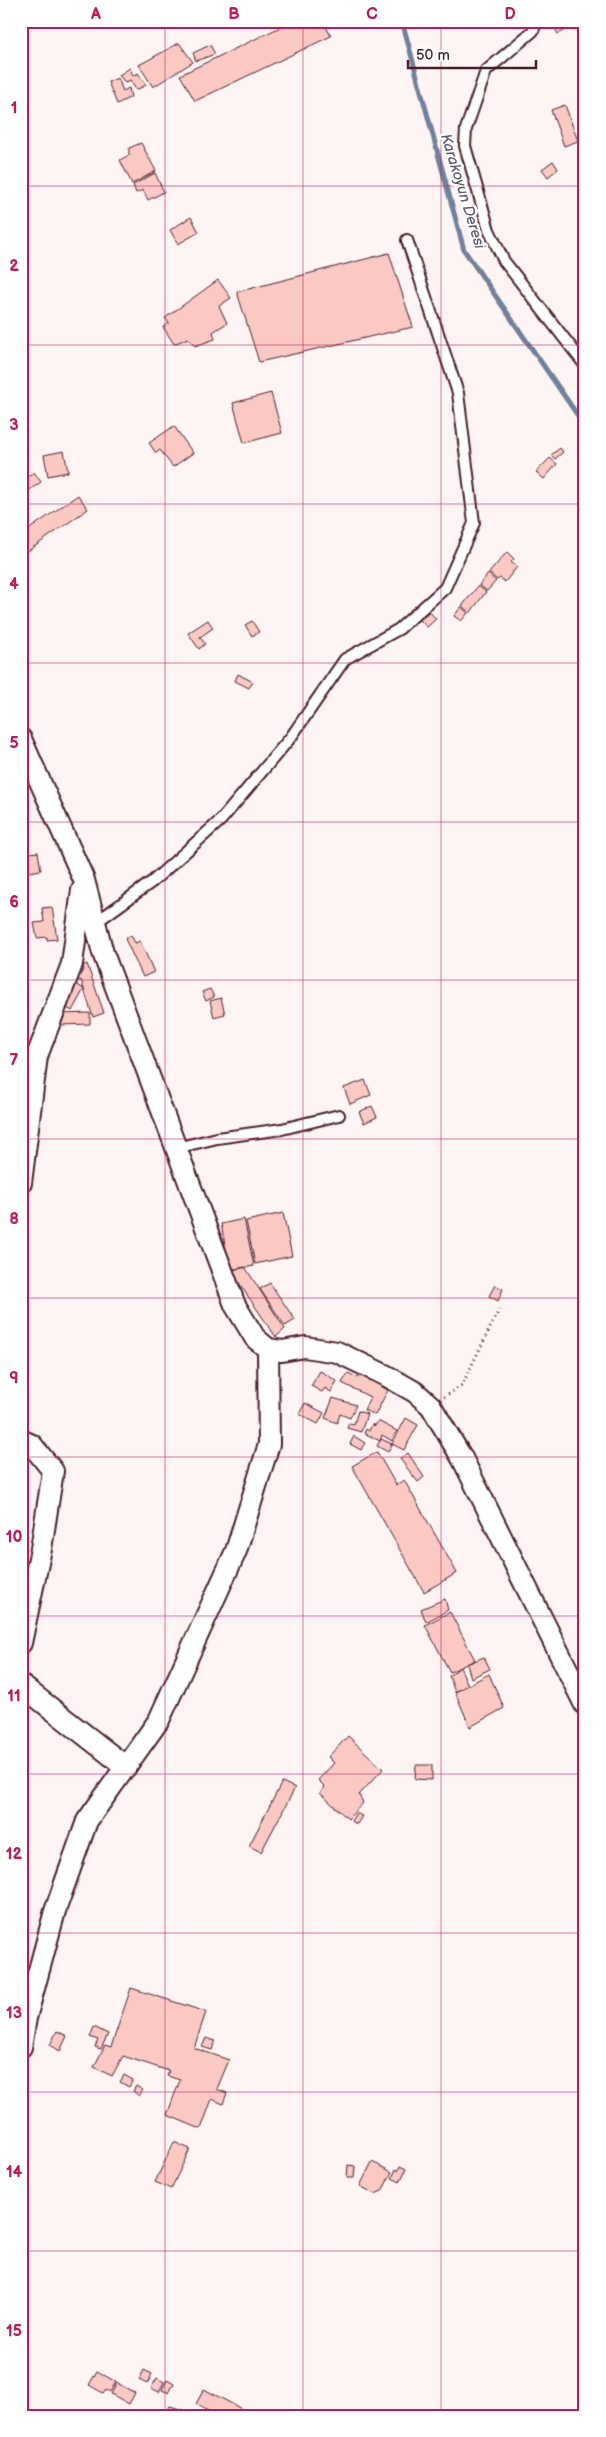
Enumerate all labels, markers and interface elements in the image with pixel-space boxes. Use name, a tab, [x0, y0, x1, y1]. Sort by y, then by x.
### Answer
text: A	[90, 5, 101, 24]
text: B	[228, 5, 240, 24]
text: C	[366, 5, 378, 24]
text: D	[504, 5, 516, 24]
scale bar	[408, 38, 536, 70]
text: 50 m	[416, 46, 450, 65]
text: 1	[11, 99, 17, 118]
water label: Karakoyun Deresi	[436, 131, 489, 252]
text: 2	[9, 257, 19, 276]
text: 3	[9, 416, 19, 435]
text: 4	[9, 575, 19, 594]
text: 5	[9, 734, 19, 753]
text: 6	[9, 893, 19, 912]
text: 7	[10, 1051, 19, 1070]
text: 8	[9, 1210, 19, 1229]
text: 9	[9, 1369, 19, 1388]
text: 10	[6, 1528, 22, 1547]
text: 11	[7, 1687, 21, 1706]
text: 12	[6, 1845, 23, 1864]
text: 13	[6, 2004, 22, 2023]
text: 14	[6, 2163, 23, 2182]
text: 15	[6, 2322, 22, 2341]

